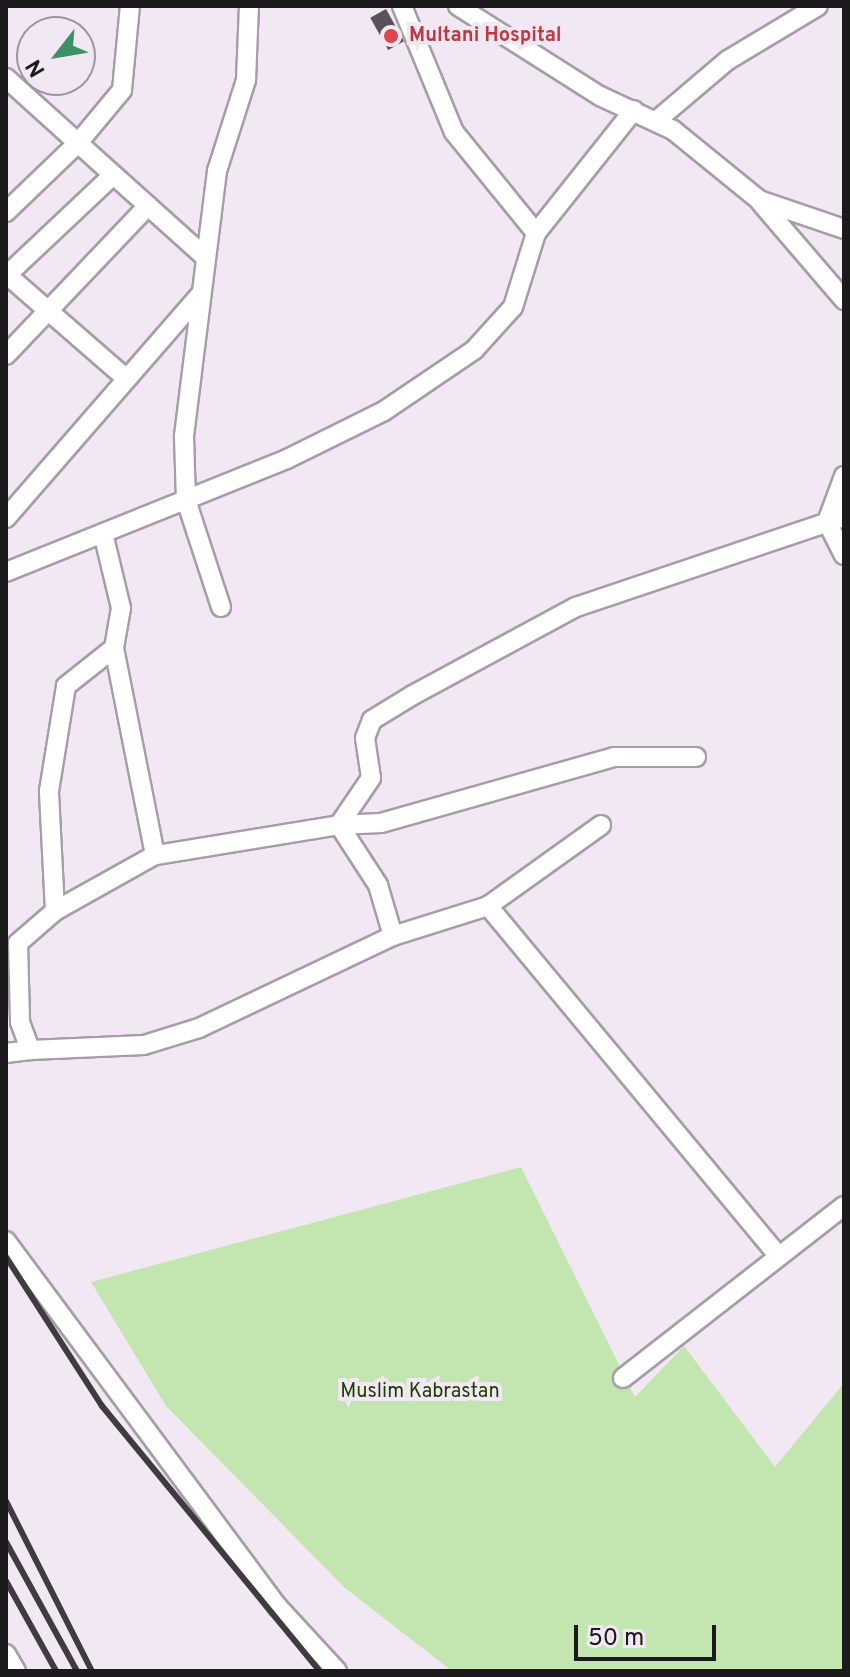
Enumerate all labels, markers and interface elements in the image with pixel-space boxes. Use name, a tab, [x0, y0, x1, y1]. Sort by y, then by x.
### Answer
north arrow	[16, 16, 96, 96]
place label: Multani Hospital	[409, 24, 562, 48]
marker: Multani Hospital	[380, 25, 402, 47]
text: N	[21, 54, 52, 81]
park label: Muslim Kabrastan	[340, 1380, 500, 1404]
scale bar	[578, 1609, 720, 1659]
text: 50 m	[588, 1624, 644, 1654]

